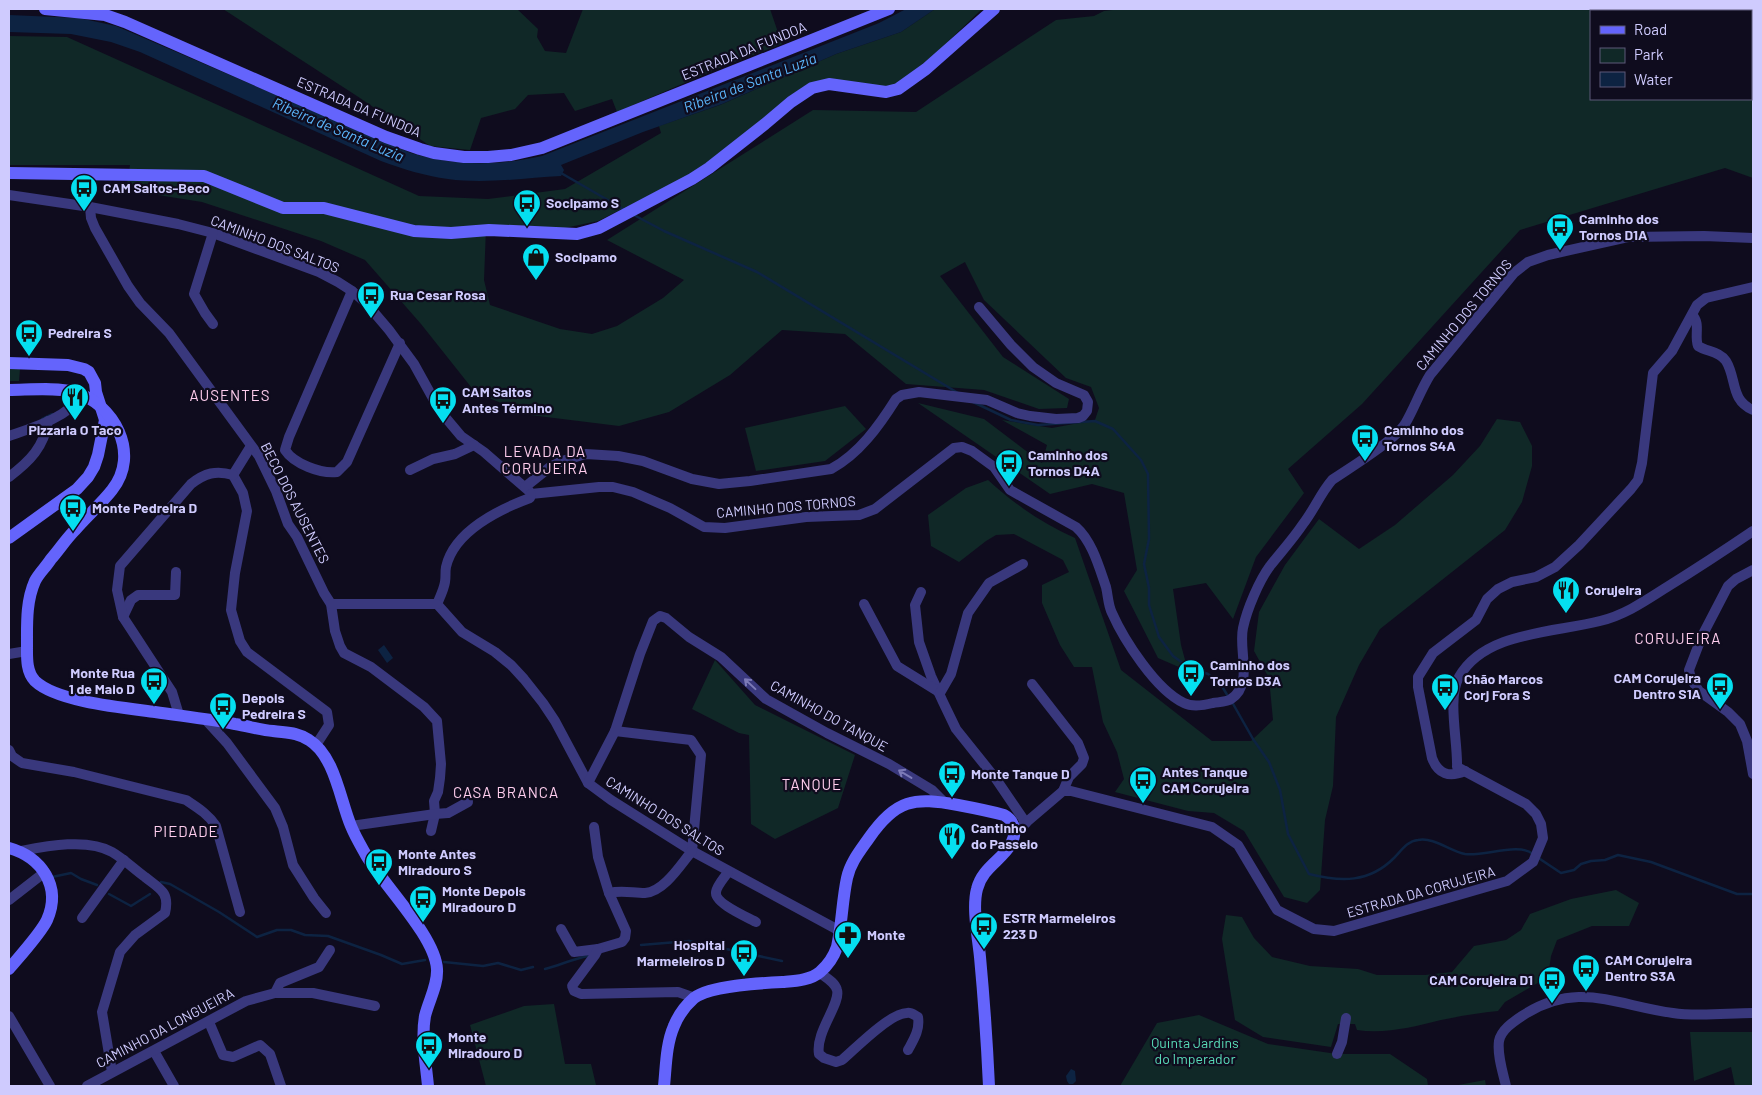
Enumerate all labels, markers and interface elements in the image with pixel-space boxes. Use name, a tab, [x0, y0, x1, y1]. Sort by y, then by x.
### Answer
legend	[1590, 10, 1752, 100]
street label: ESTRADA DA FUNDOA	[679, 18, 809, 83]
text: Road	[1634, 20, 1667, 38]
text: Park	[1634, 45, 1664, 63]
water label: Ribeira de Santa Luzia	[681, 48, 819, 116]
text: Water	[1634, 70, 1673, 88]
street label: ESTRADA DA FUNDOA	[295, 73, 424, 141]
water label: Ribeira de Santa Luzia	[270, 93, 407, 165]
bus stop icon: CAM Saltos-Beco	[69, 173, 99, 212]
place label: CAM Saltos-Beco	[103, 179, 210, 196]
bus stop icon: Socipamo S	[512, 188, 542, 227]
place label: Socipamo S	[546, 194, 619, 211]
place label: Caminho dos Tornos D1A	[1579, 210, 1659, 243]
street label: CAMINHO DOS SALTOS	[208, 211, 342, 276]
bus stop icon: Caminho dos Tornos D1A	[1545, 212, 1575, 251]
shop icon: Socipamo	[521, 242, 551, 281]
place label: Socipamo	[555, 248, 617, 265]
street label: CAMINHO DOS TORNOS	[1412, 256, 1515, 374]
bus stop icon: Rua Cesar Rosa	[356, 280, 386, 319]
place label: Rua Cesar Rosa	[390, 286, 486, 303]
bus stop icon: Pedreira S	[14, 318, 44, 357]
place label: Pedreira S	[48, 324, 112, 341]
restaurant icon: Pizzaria O Taco	[60, 382, 90, 421]
place label: CAM Saltos Antes Término	[462, 383, 553, 416]
bus stop icon: CAM Saltos Antes Término	[428, 385, 458, 424]
district label: AUSENTES	[189, 386, 271, 404]
place label: Pizzaria O Taco	[28, 421, 122, 438]
place label: Caminho dos Tornos S4A	[1384, 421, 1464, 454]
bus stop icon: Caminho dos Tornos S4A	[1350, 423, 1380, 462]
street label: BECO DOS AUSENTES	[258, 439, 333, 566]
district label: LEVADA DA CORUJEIRA	[502, 442, 588, 477]
place label: Caminho dos Tornos D4A	[1028, 446, 1108, 479]
bus stop icon: Caminho dos Tornos D4A	[994, 448, 1024, 487]
street label: CAMINHO DOS TORNOS	[715, 492, 856, 521]
bus stop icon: Monte Pedreira D	[58, 493, 88, 532]
place label: Monte Pedreira D	[92, 499, 198, 516]
restaurant icon: Corujeira	[1551, 575, 1581, 614]
place label: Corujeira	[1585, 581, 1642, 598]
district label: CORUJEIRA	[1635, 629, 1721, 647]
place label: Caminho dos Tornos D3A	[1210, 656, 1290, 689]
bus stop icon: Caminho dos Tornos D3A	[1176, 658, 1206, 697]
place label: Monte Rua 1 de Maio D	[69, 664, 135, 697]
bus stop icon: Monte Rua 1 de Maio D	[139, 666, 169, 705]
place label: CAM Corujeira Dentro S1A	[1614, 669, 1702, 702]
place label: Chão Marcos Corj Fora S	[1464, 670, 1543, 703]
bus stop icon: CAM Corujeira Dentro S1A	[1705, 671, 1735, 710]
bus stop icon: Chão Marcos Corj Fora S	[1430, 672, 1460, 711]
street label: CAMINHO DO TANQUE	[768, 676, 891, 755]
one-way arrow	[743, 678, 756, 690]
place label: Depois Pedreira S	[242, 689, 306, 722]
bus stop icon: Depois Pedreira S	[208, 691, 238, 730]
bus stop icon: Monte Tanque D	[937, 759, 967, 798]
place label: Antes Tanque CAM Corujeira	[1162, 763, 1249, 796]
place label: Monte Tanque D	[971, 765, 1070, 782]
bus stop icon: Antes Tanque CAM Corujeira	[1128, 765, 1158, 804]
one-way arrow	[899, 768, 913, 778]
street label: CAMINHO DOS SALTOS	[603, 772, 728, 859]
district label: TANQUE	[782, 775, 842, 793]
district label: CASA BRANCA	[453, 783, 559, 801]
place label: Cantinho do Passeio	[971, 819, 1038, 852]
restaurant icon: Cantinho do Passeio	[937, 821, 967, 860]
district label: PIEDADE	[153, 822, 219, 840]
place label: Monte Antes Miradouro S	[398, 845, 476, 878]
bus stop icon: Monte Antes Miradouro S	[364, 847, 394, 886]
street label: ESTRADA DA CORUJEIRA	[1345, 862, 1498, 921]
place label: Monte Depois Miradouro D	[442, 882, 526, 915]
bus stop icon: Monte Depois Miradouro D	[408, 884, 438, 923]
place label: ESTR Marmeleiros 223 D	[1003, 909, 1116, 942]
bus stop icon: ESTR Marmeleiros 223 D	[969, 911, 999, 950]
pharmacy icon: Monte	[833, 920, 863, 959]
place label: Monte	[867, 926, 906, 943]
place label: Hospital Marmeleiros D	[637, 936, 725, 969]
bus stop icon: Hospital Marmeleiros D	[729, 938, 759, 977]
place label: CAM Corujeira Dentro S3A	[1605, 951, 1692, 984]
bus stop icon: CAM Corujeira Dentro S3A	[1571, 953, 1601, 992]
bus stop icon: CAM Corujeira D1	[1537, 965, 1567, 1004]
place label: CAM Corujeira D1	[1429, 971, 1533, 988]
street label: CAMINHO DA LONGUEIRA	[93, 984, 237, 1071]
place label: Monte Miradouro D	[448, 1028, 522, 1061]
bus stop icon: Monte Miradouro D	[414, 1030, 444, 1069]
park label: Quinta Jardins do Imperador	[1151, 1034, 1239, 1067]

